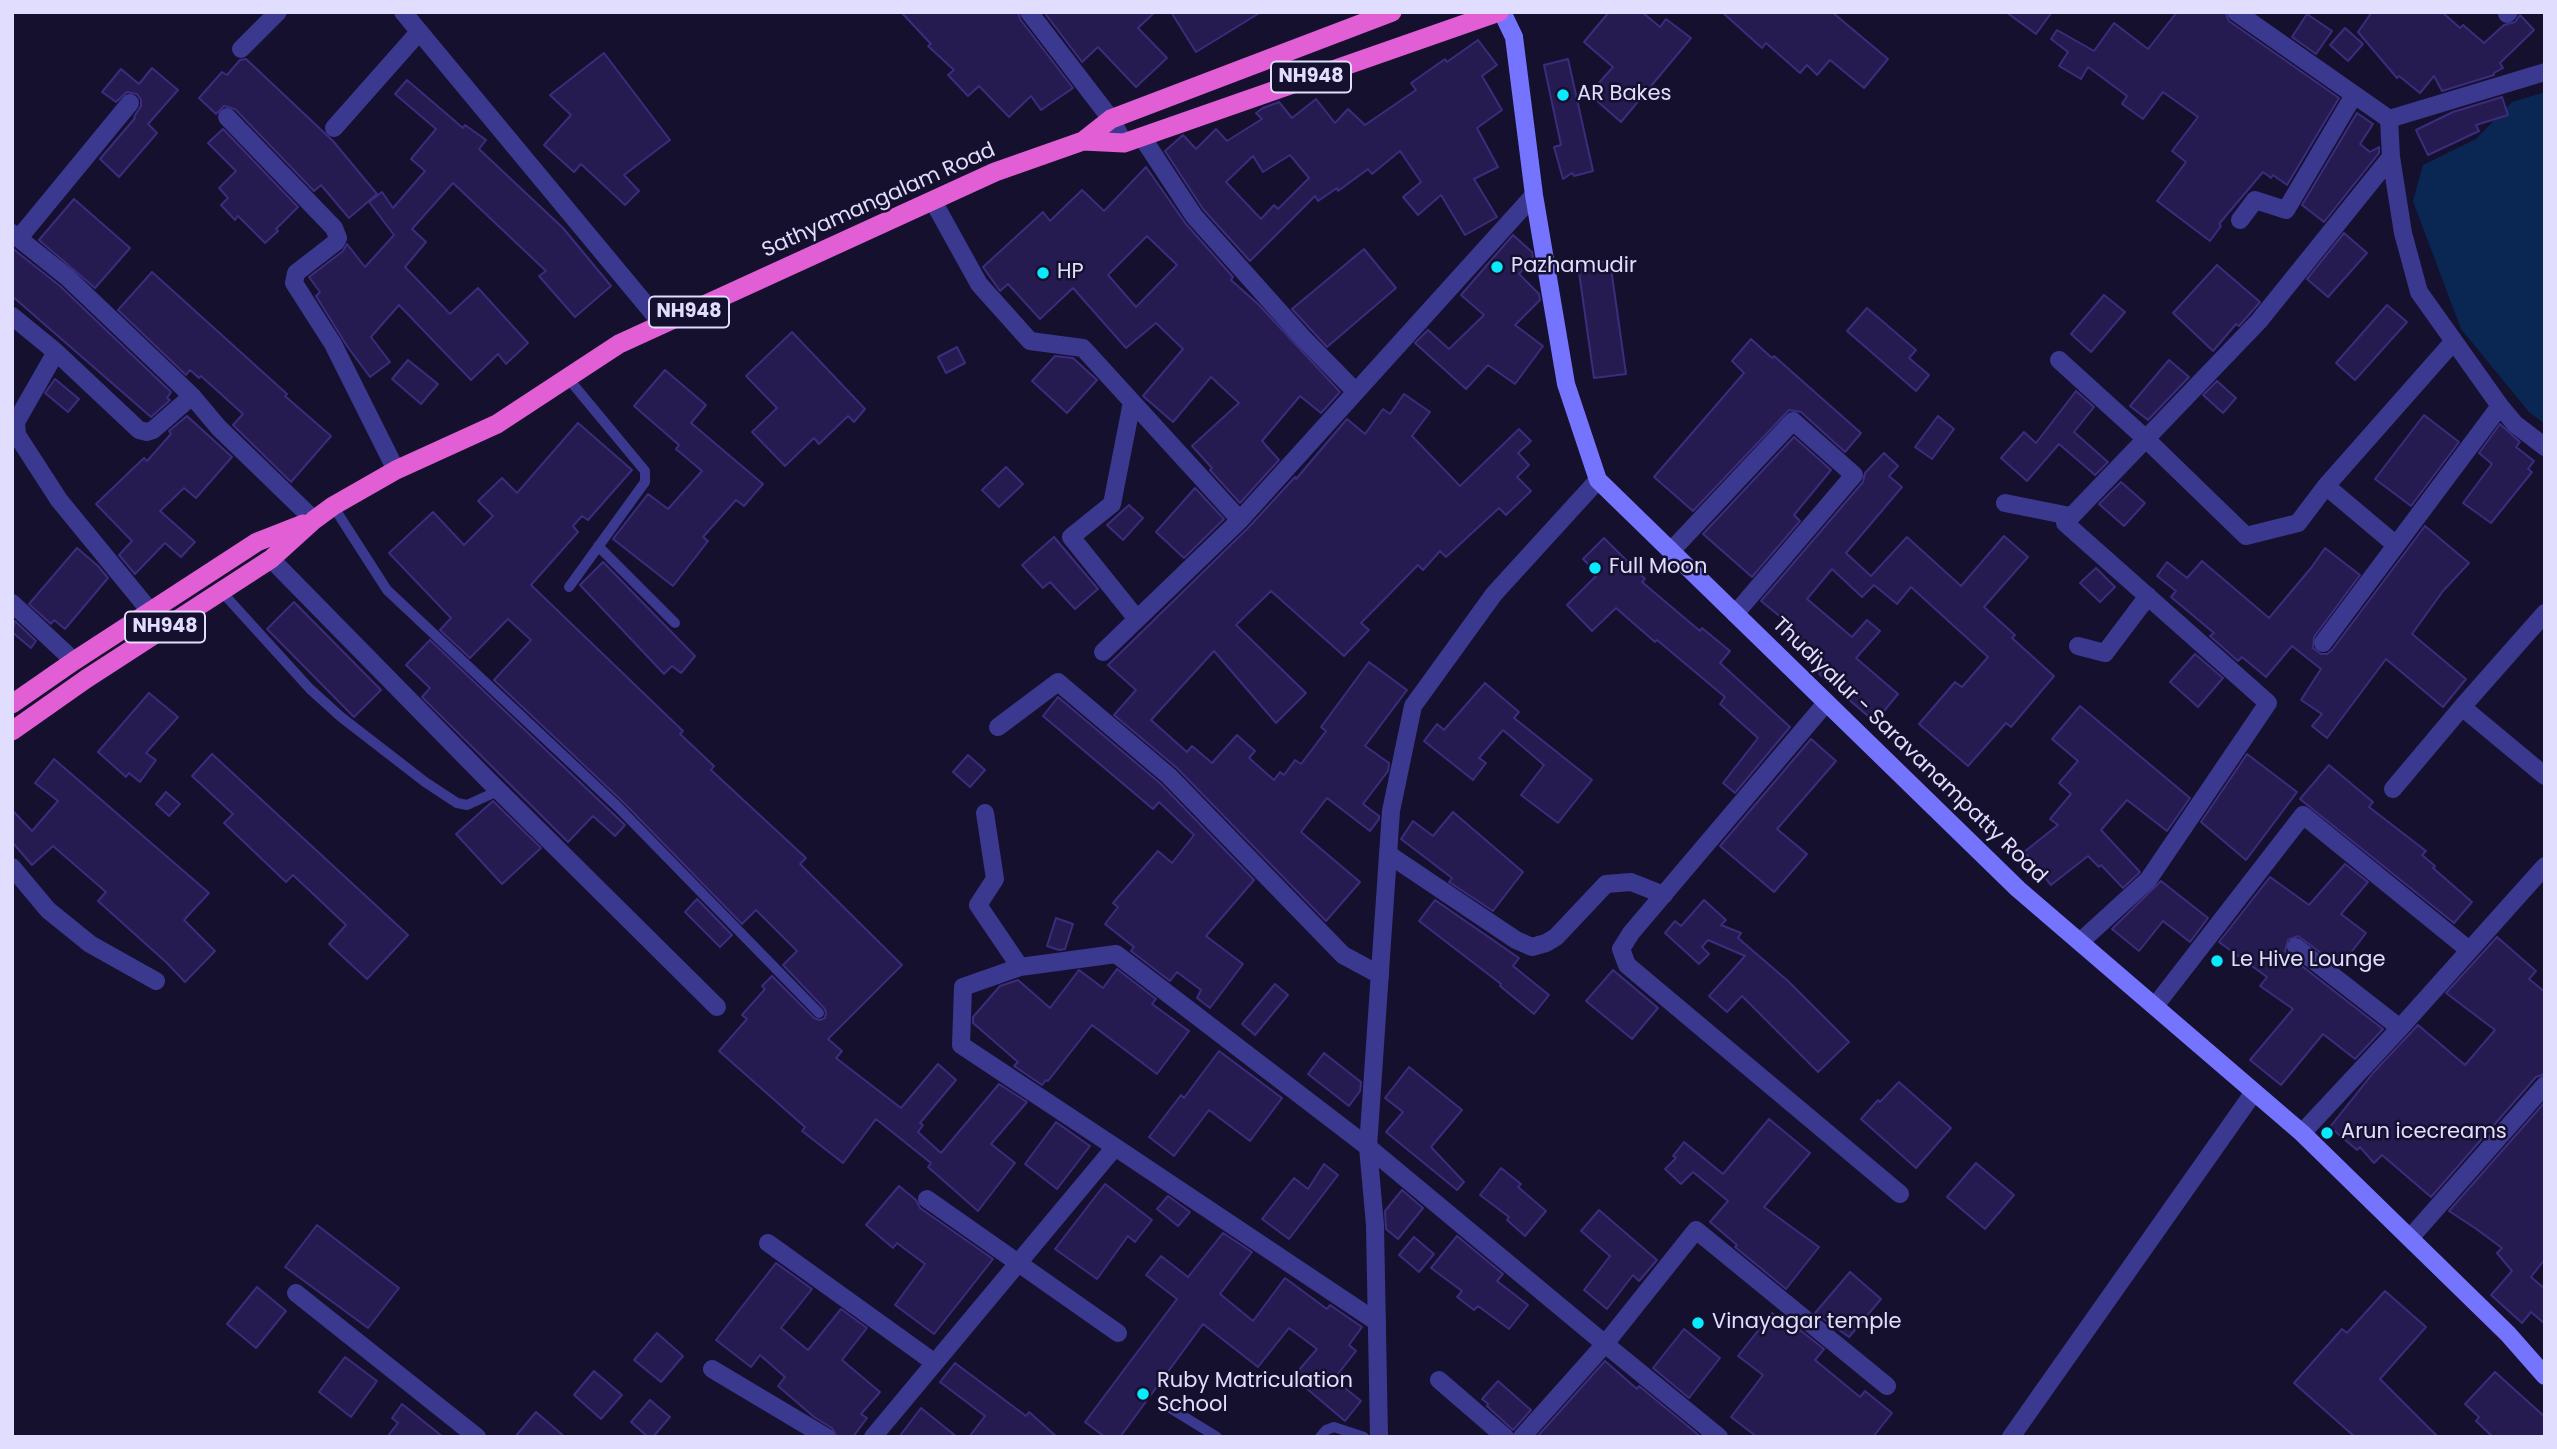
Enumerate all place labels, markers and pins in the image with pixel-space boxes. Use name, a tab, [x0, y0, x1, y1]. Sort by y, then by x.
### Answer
place label: AR Bakes	[1577, 82, 1671, 108]
marker: AR Bakes	[1555, 87, 1571, 103]
place label: Pazhamudir	[1511, 254, 1637, 280]
marker: Pazhamudir	[1489, 259, 1505, 275]
place label: HP	[1057, 260, 1084, 286]
marker: HP	[1035, 265, 1051, 281]
place label: Full Moon	[1609, 555, 1707, 581]
marker: Full Moon	[1587, 560, 1603, 576]
place label: Le Hive Lounge	[2231, 948, 2385, 974]
marker: Le Hive Lounge	[2209, 953, 2225, 969]
place label: Arun icecreams	[2341, 1120, 2507, 1146]
marker: Arun icecreams	[2319, 1125, 2335, 1141]
place label: Vinayagar temple	[1712, 1310, 1902, 1336]
marker: Vinayagar temple	[1690, 1315, 1706, 1331]
place label: Ruby Matriculation School	[1157, 1369, 1353, 1419]
marker: Ruby Matriculation School	[1135, 1386, 1151, 1402]

